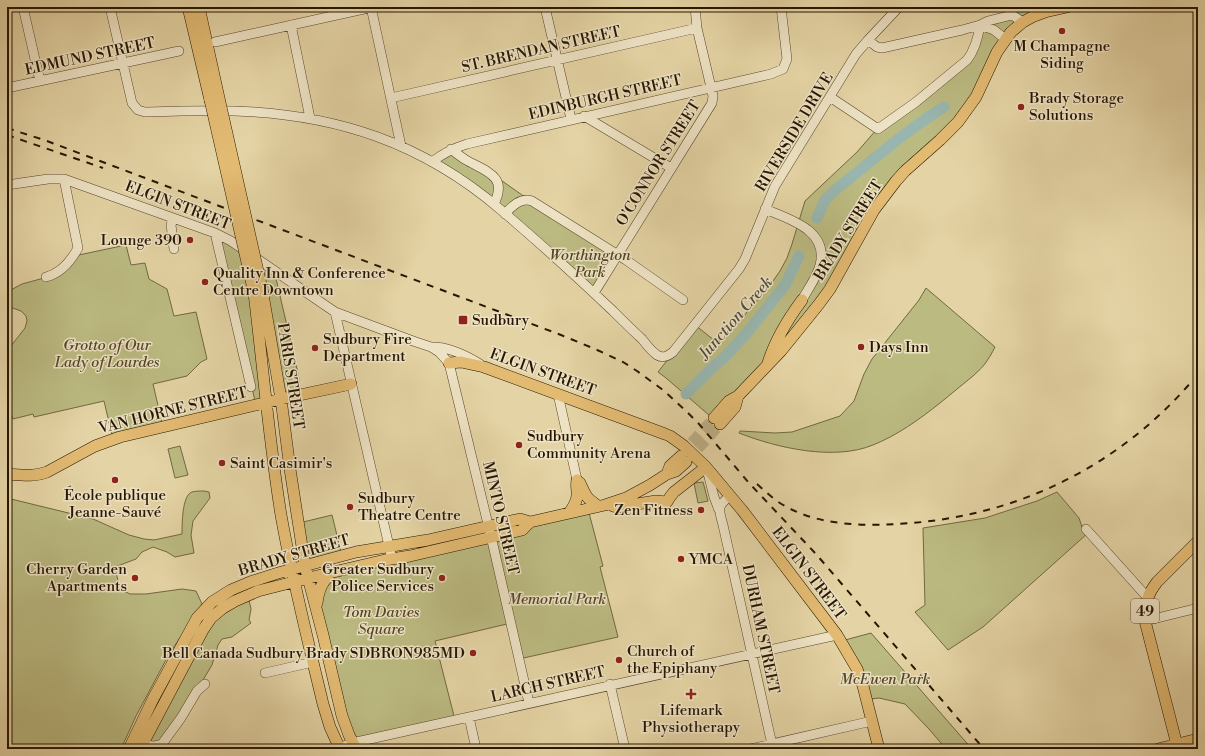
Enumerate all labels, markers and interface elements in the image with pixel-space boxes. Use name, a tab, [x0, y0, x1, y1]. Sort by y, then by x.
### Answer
street label: ST. BRENDAN STREET	[460, 22, 623, 77]
marker: M Champagne Siding	[1057, 26, 1067, 36]
street label: EDMUND STREET	[23, 33, 157, 80]
place label: M Champagne Siding	[1014, 37, 1110, 73]
street label: RIVERSIDE DRIVE	[751, 69, 838, 195]
street label: EDINBURGH STREET	[527, 70, 684, 124]
place label: Brady Storage Solutions	[1028, 89, 1124, 125]
street label: O'CONNOR STREET	[612, 97, 705, 230]
marker: Brady Storage Solutions	[1016, 102, 1026, 112]
street label: BRADY STREET	[809, 176, 887, 285]
street label: ELGIN STREET	[122, 177, 234, 235]
place label: Lounge 390	[101, 231, 182, 250]
marker: Lounge 390	[185, 235, 195, 245]
park label: Worthington Park	[549, 246, 631, 282]
place label: Quality Inn & Conference Centre Downtown	[213, 264, 386, 300]
water label: Junction Creek	[693, 272, 777, 365]
marker: Quality Inn & Conference Centre Downtown	[200, 277, 210, 287]
place label: Sudbury	[472, 311, 530, 330]
marker: Sudbury	[457, 314, 469, 326]
street label: PARIS STREET	[273, 322, 308, 431]
place label: Sudbury Fire Department	[323, 330, 412, 366]
park label: Grotto of Our Lady of Lourdes	[54, 336, 160, 372]
place label: Days Inn	[869, 338, 929, 357]
marker: Days Inn	[856, 342, 866, 352]
marker: Sudbury Fire Department	[310, 343, 320, 353]
street label: ELGIN STREET	[487, 344, 599, 401]
street label: VAN HORNE STREET	[96, 383, 250, 438]
place label: Sudbury Community Arena	[527, 427, 651, 463]
marker: Sudbury Community Arena	[514, 440, 524, 450]
place label: Saint Casimir's	[230, 454, 332, 473]
marker: Saint Casimir's	[217, 458, 227, 468]
street label: MINTO STREET	[478, 459, 523, 577]
marker: École publique Jeanne-Sauvé	[110, 475, 120, 485]
place label: École publique Jeanne-Sauvé	[64, 485, 166, 522]
place label: Sudbury Theatre Centre	[358, 489, 461, 525]
place label: Zen Fitness	[614, 501, 693, 520]
marker: Sudbury Theatre Centre	[345, 502, 355, 512]
marker: Zen Fitness	[696, 505, 706, 515]
street label: ELGIN STREET	[767, 523, 850, 624]
street label: BRADY STREET	[235, 530, 352, 581]
place label: YMCA	[688, 550, 734, 569]
marker: YMCA	[676, 554, 686, 564]
place label: Cherry Garden Apartments	[26, 560, 127, 596]
place label: Greater Sudbury Police Services	[322, 560, 435, 596]
street label: DURHAM STREET	[738, 563, 784, 696]
marker: Cherry Garden Apartments	[130, 573, 140, 583]
marker: Greater Sudbury Police Services	[437, 573, 447, 583]
park label: Memorial Park	[508, 590, 606, 609]
road number: 49	[1131, 599, 1159, 623]
park label: Tom Davies Square	[343, 603, 420, 639]
place label: Church of the Epiphany	[627, 642, 718, 678]
place label: Bell Canada Sudbury Brady SDBRON985MD	[161, 644, 465, 663]
marker: Bell Canada Sudbury Brady SDBRON985MD	[468, 648, 478, 658]
marker: Church of the Epiphany	[614, 655, 624, 665]
street label: LARCH STREET	[489, 662, 608, 707]
park label: McEwen Park	[840, 670, 931, 689]
marker: Lifemark Physiotherapy	[685, 688, 697, 700]
place label: Lifemark Physiotherapy	[642, 701, 741, 737]

